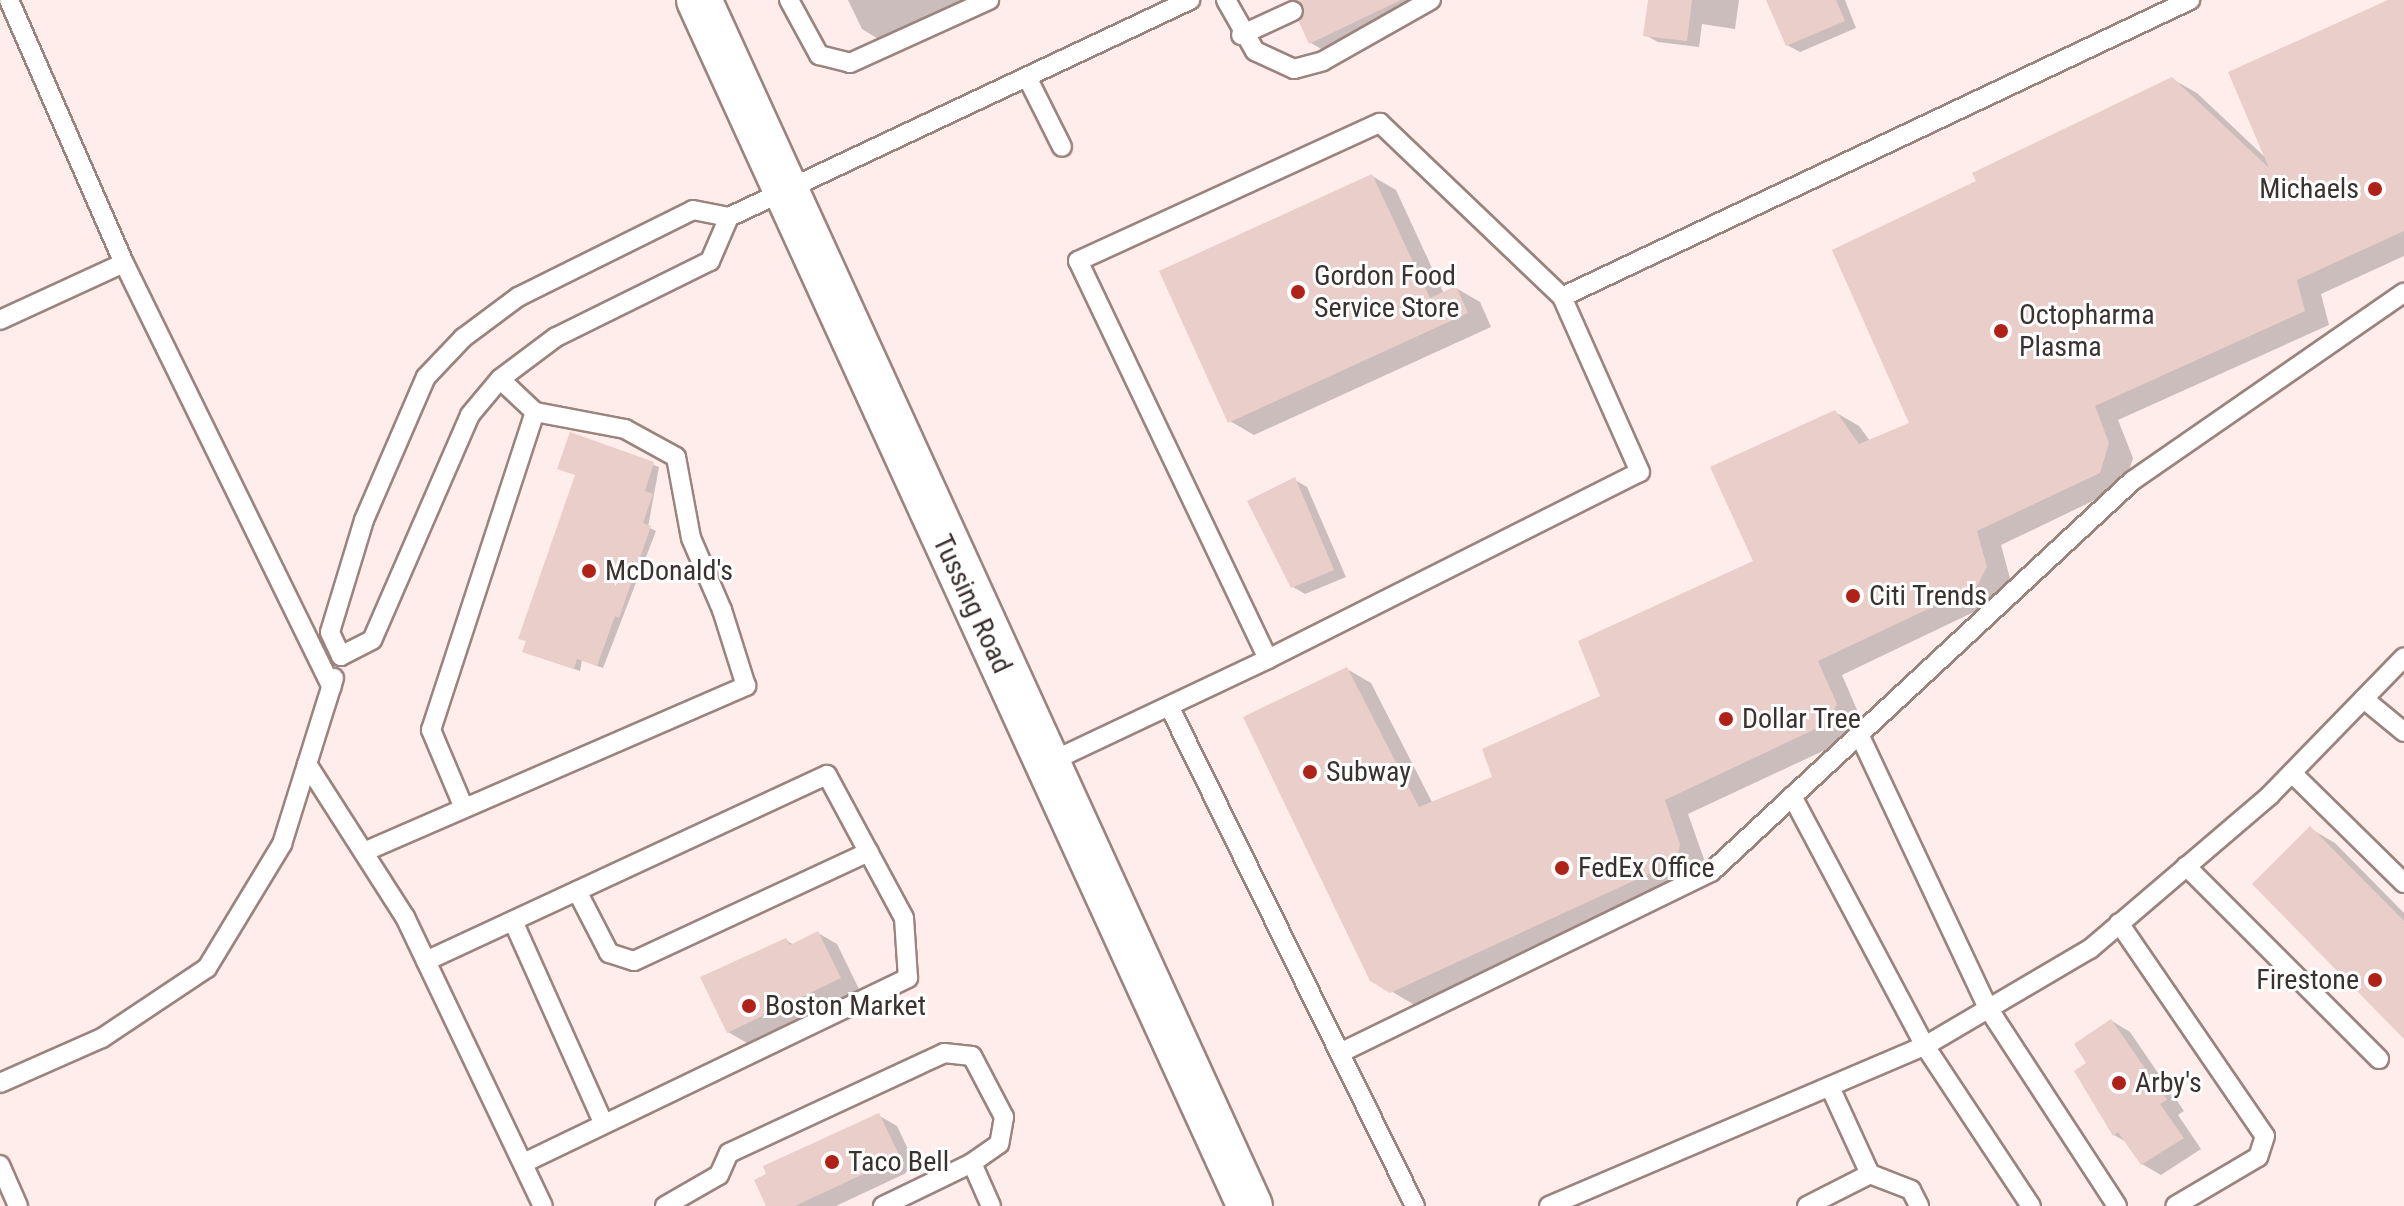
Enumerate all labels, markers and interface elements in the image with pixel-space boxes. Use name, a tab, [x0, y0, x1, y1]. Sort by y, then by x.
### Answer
place label: Michaels	[2259, 172, 2359, 206]
marker: Michaels	[2366, 180, 2384, 198]
place label: Gordon Food Service Store	[1314, 259, 1459, 325]
marker: Gordon Food Service Store	[1289, 283, 1307, 301]
place label: Octopharma Plasma	[2019, 298, 2155, 364]
marker: Octopharma Plasma	[1990, 320, 2012, 342]
street label: Tussing Road	[925, 529, 1019, 679]
place label: McDonald's	[605, 554, 733, 588]
marker: McDonald's	[580, 562, 598, 580]
place label: Citi Trends	[1869, 579, 1988, 613]
marker: Citi Trends	[1844, 587, 1862, 605]
place label: Dollar Tree	[1742, 702, 1861, 736]
marker: Dollar Tree	[1717, 710, 1735, 728]
place label: Subway	[1326, 755, 1411, 789]
marker: Subway	[1301, 763, 1319, 781]
place label: FedEx Office	[1578, 851, 1715, 885]
marker: FedEx Office	[1553, 859, 1571, 877]
place label: Firestone	[2256, 963, 2359, 997]
marker: Firestone	[2366, 971, 2384, 989]
place label: Boston Market	[765, 989, 926, 1023]
marker: Boston Market	[740, 997, 758, 1015]
place label: Arby's	[2135, 1066, 2202, 1100]
marker: Arby's	[2110, 1074, 2128, 1092]
place label: Taco Bell	[848, 1145, 949, 1179]
marker: Taco Bell	[823, 1153, 841, 1171]

